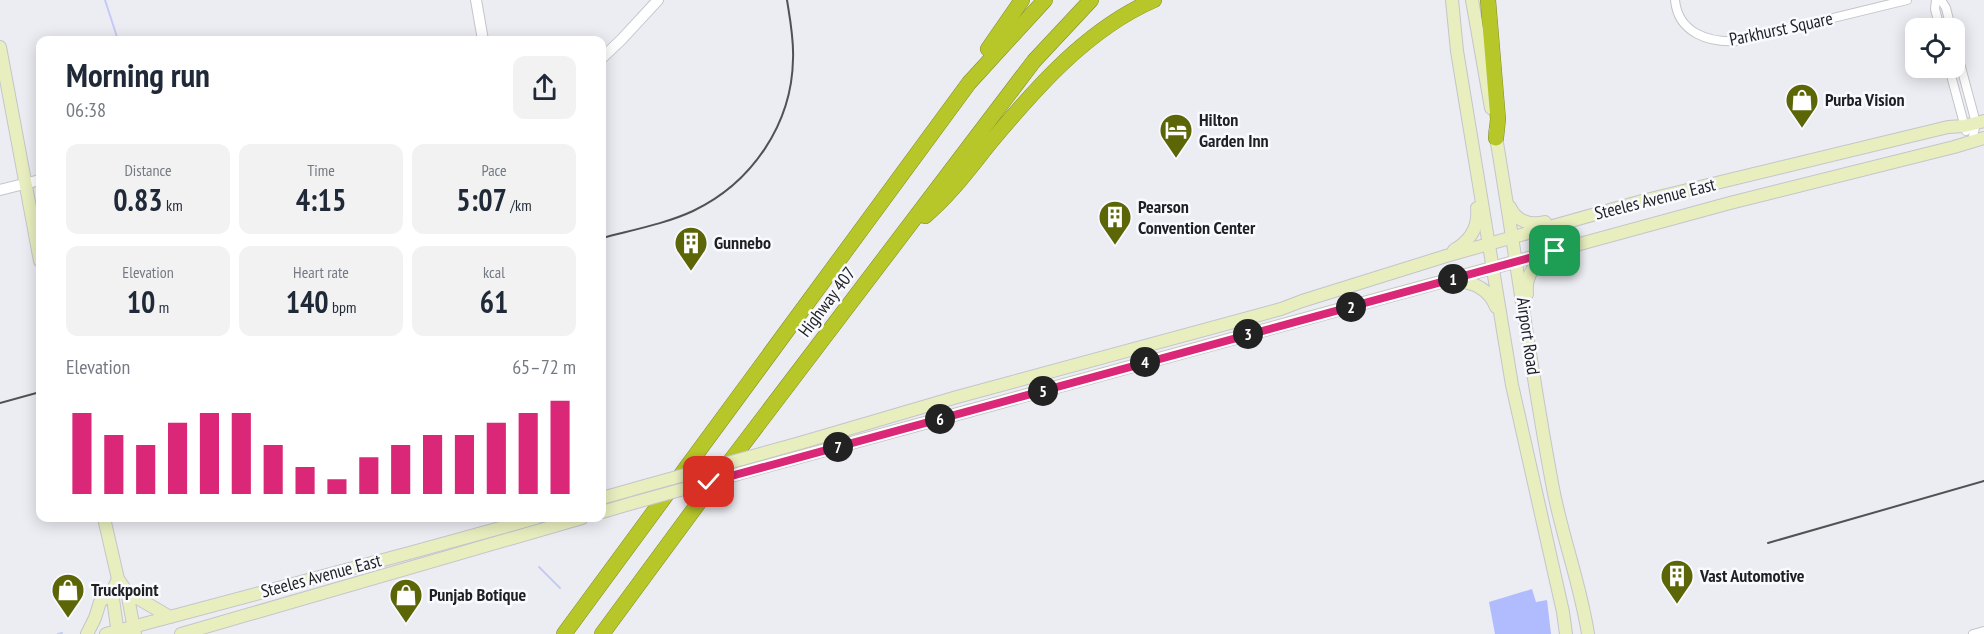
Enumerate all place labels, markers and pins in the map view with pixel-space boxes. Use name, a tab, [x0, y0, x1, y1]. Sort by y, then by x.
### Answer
shop icon: Purba Vision	[1784, 82, 1820, 129]
place label: Purba Vision	[1825, 88, 1905, 111]
place label: Hilton Garden Inn	[1199, 108, 1269, 152]
hotel icon: Hilton Garden Inn	[1158, 112, 1194, 159]
place label: Pearson Convention Center	[1138, 195, 1256, 239]
building icon: Pearson Convention Center	[1097, 199, 1133, 246]
building icon: Gunnebo	[673, 225, 709, 272]
pin	[1529, 225, 1580, 276]
place label: Gunnebo	[714, 231, 771, 254]
pin: 1	[1438, 264, 1468, 294]
pin: 2	[1336, 292, 1366, 322]
pin: 3	[1233, 319, 1263, 349]
pin: 4	[1130, 347, 1160, 377]
pin: 5	[1028, 376, 1058, 406]
pin: 6	[925, 404, 955, 434]
pin: 7	[823, 432, 853, 462]
pin	[683, 456, 734, 507]
building icon: Vast Automotive	[1659, 558, 1695, 605]
place label: Vast Automotive	[1699, 564, 1805, 587]
shop icon: Truckpoint	[50, 572, 86, 619]
shop icon: Punjab Botique	[388, 577, 424, 624]
place label: Truckpoint	[91, 578, 159, 601]
place label: Punjab Botique	[429, 583, 527, 606]

